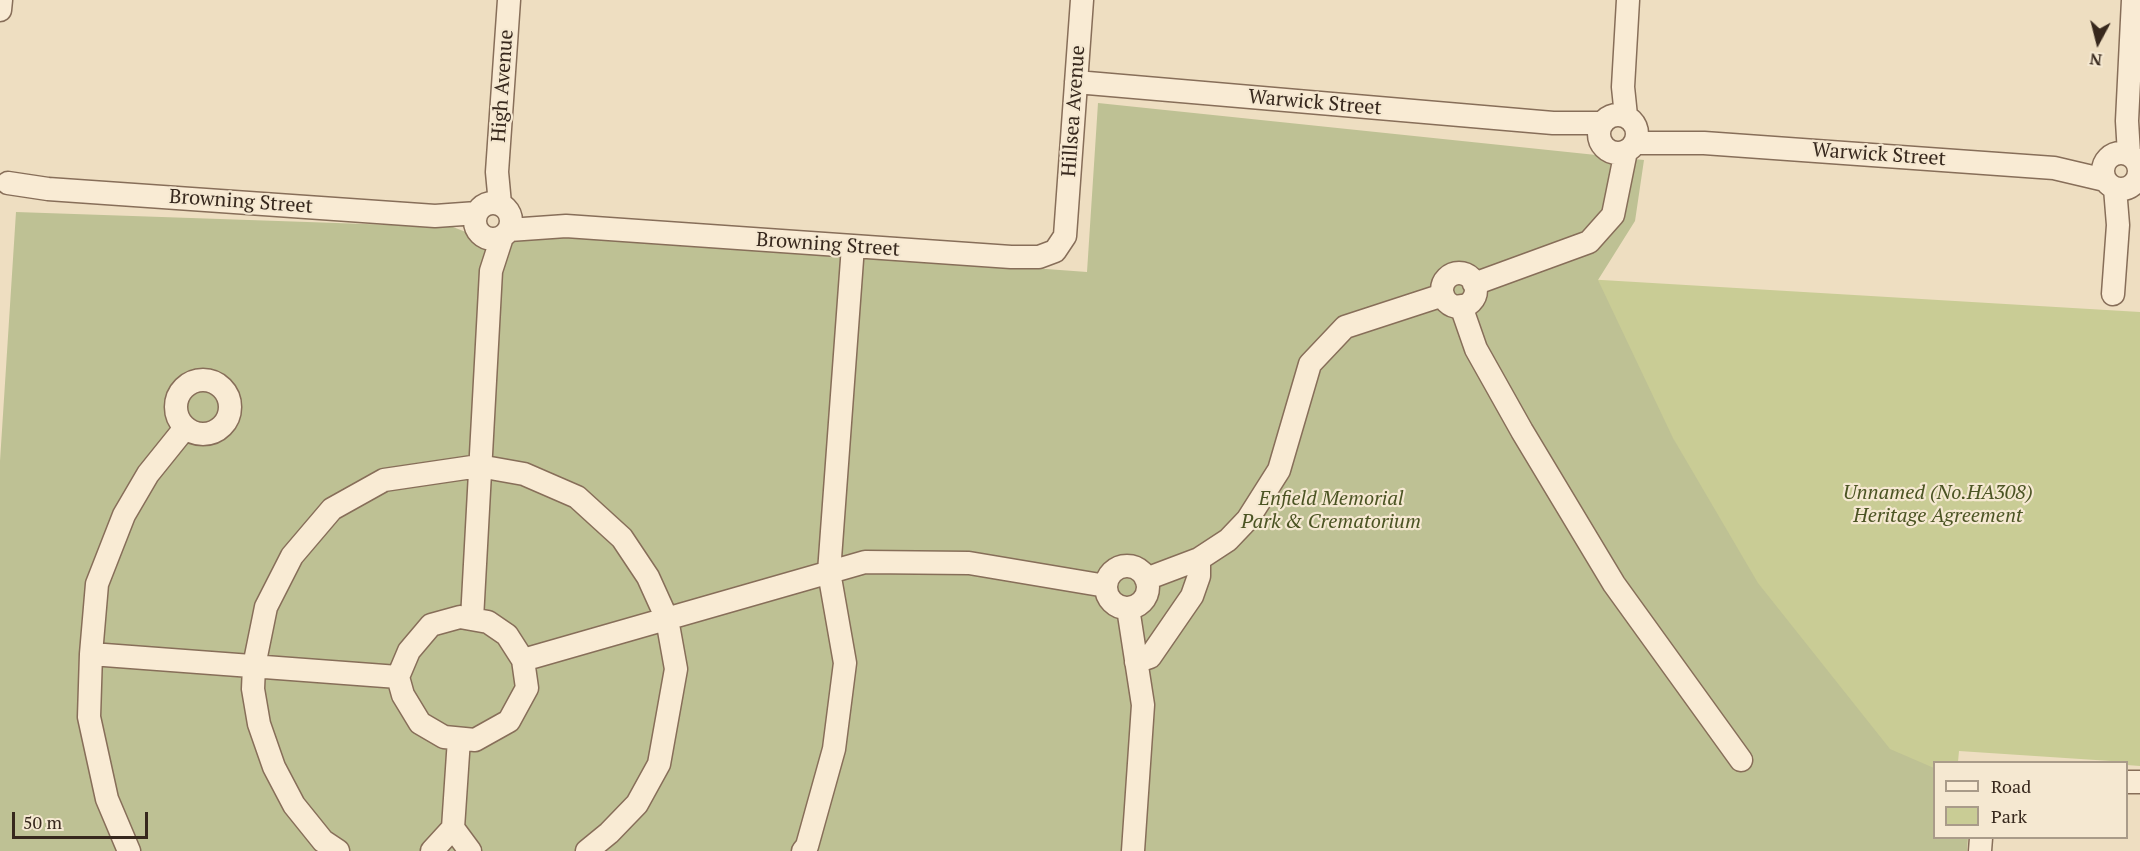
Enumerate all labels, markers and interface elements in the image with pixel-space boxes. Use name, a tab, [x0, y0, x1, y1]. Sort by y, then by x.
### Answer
north arrow	[2068, 12, 2128, 72]
street label: High Avenue	[487, 29, 519, 143]
street label: Hillsea Avenue	[1057, 44, 1091, 178]
text: N	[2088, 48, 2103, 72]
street label: Warwick Street	[1247, 85, 1383, 121]
street label: Warwick Street	[1811, 138, 1947, 172]
street label: Browning Street	[168, 185, 314, 219]
street label: Browning Street	[755, 228, 901, 262]
park label: Unnamed (No.HA308) Heritage Agreement	[1843, 481, 2033, 528]
park label: Enfield Memorial Park & Crematorium	[1241, 487, 1421, 534]
legend	[1933, 761, 2128, 839]
text: Road	[1991, 774, 2031, 798]
scale bar	[15, 800, 152, 838]
text: Park	[1991, 804, 2027, 828]
text: 50 m	[23, 810, 62, 834]

